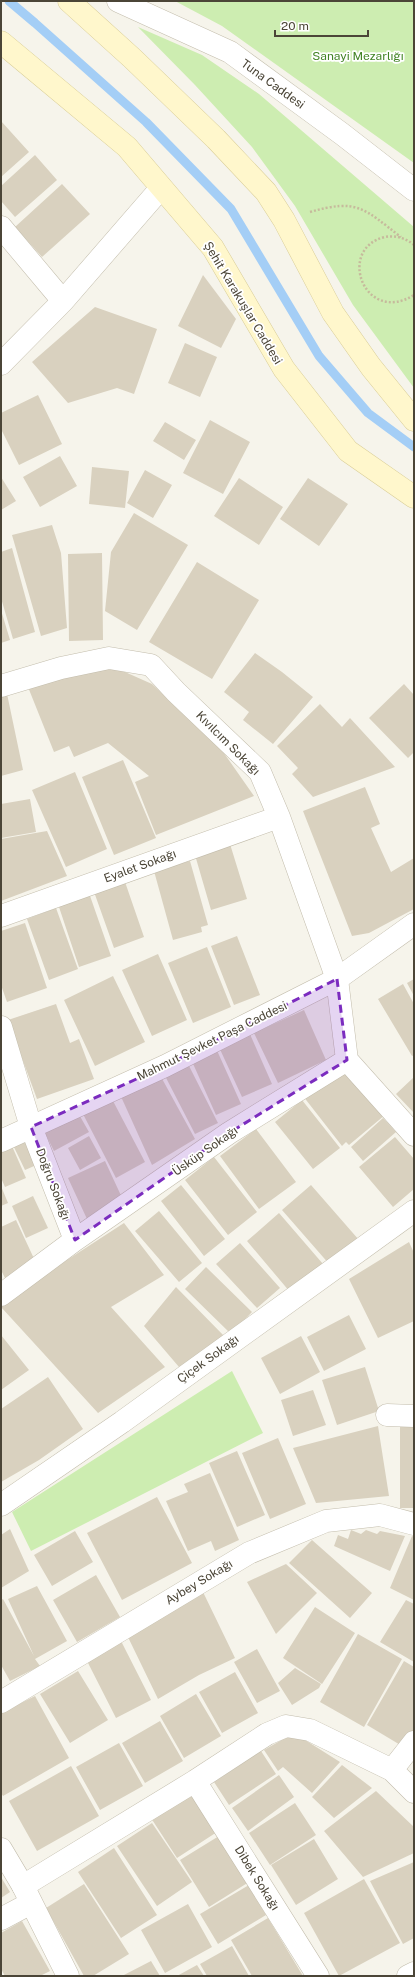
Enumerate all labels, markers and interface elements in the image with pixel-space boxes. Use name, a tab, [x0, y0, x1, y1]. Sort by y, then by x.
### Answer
scale bar	[275, 12, 368, 38]
text: 20 m	[281, 19, 309, 33]
park label: Sanayi Mezarlığı	[312, 49, 404, 63]
street label: Tuna Caddesi	[239, 56, 307, 112]
street label: Şehit Karakuşlar Caddesi	[201, 239, 285, 367]
street label: Kıvılcım Sokağı	[193, 708, 263, 778]
street label: Eyalet Sokağı	[102, 846, 178, 886]
street label: Mahmut Şevket Paşa Caddesi	[135, 999, 289, 1083]
street label: Üsküp Sokağı	[170, 1123, 240, 1179]
street label: Doğru Sokağı	[33, 1146, 73, 1222]
street label: Çiçek Sokağı	[175, 1332, 241, 1386]
street label: Aybey Sokağı	[163, 1556, 235, 1608]
street label: Dibek Sokağı	[232, 1843, 282, 1913]

